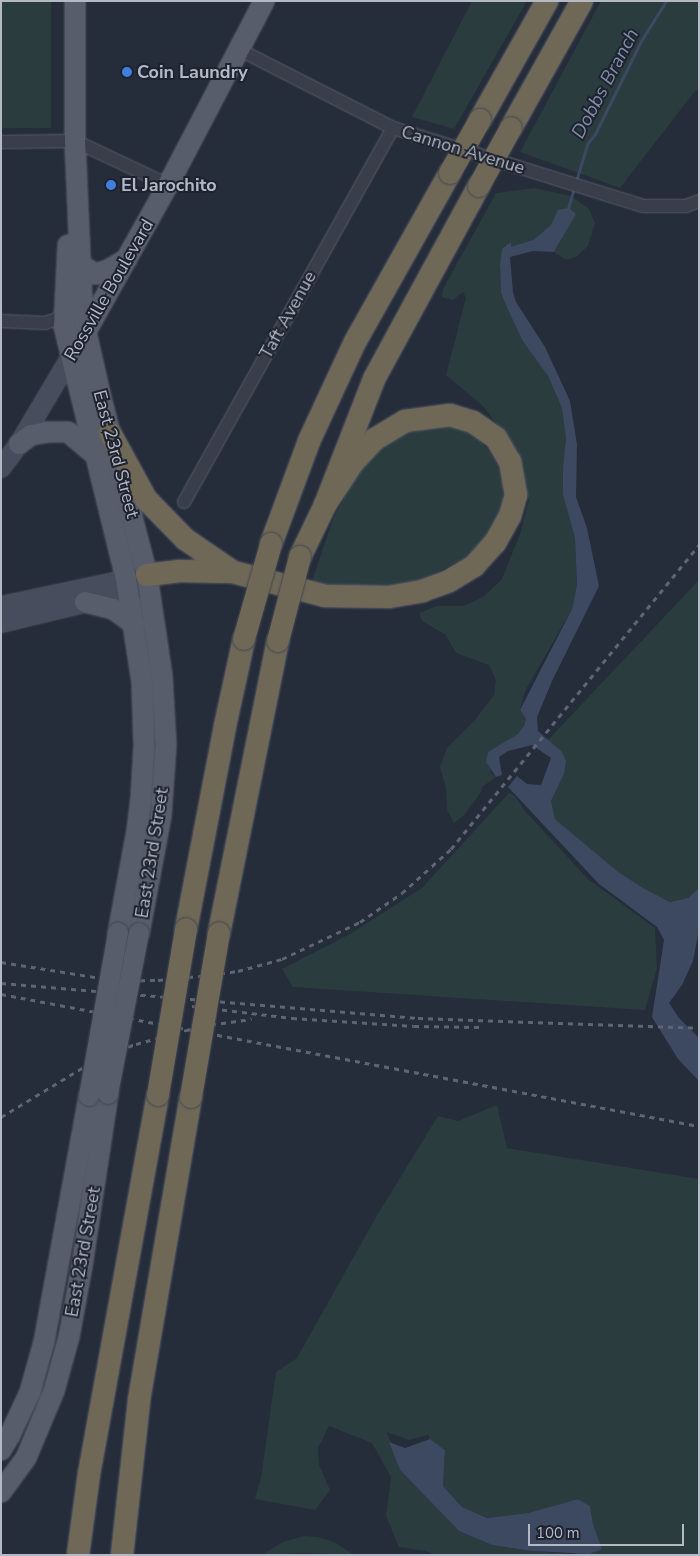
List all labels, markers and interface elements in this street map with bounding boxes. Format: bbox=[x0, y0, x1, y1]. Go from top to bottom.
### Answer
water label: Dobbs Branch bbox=[568, 25, 644, 143]
place label: Coin Laundry bbox=[137, 61, 248, 83]
marker: Coin Laundry bbox=[121, 66, 133, 78]
street label: Cannon Avenue bbox=[399, 121, 527, 179]
place label: El Jarochito bbox=[121, 174, 217, 196]
marker: El Jarochito bbox=[105, 179, 117, 191]
street label: Rossville Boulevard bbox=[60, 215, 158, 365]
street label: Taft Avenue bbox=[255, 267, 321, 363]
street label: East 23rd Street bbox=[89, 388, 143, 520]
street label: East 23rd Street bbox=[131, 786, 173, 920]
street label: East 23rd Street bbox=[61, 1185, 105, 1319]
scale bar bbox=[530, 1514, 686, 1546]
text: 100 m bbox=[536, 1523, 580, 1543]

